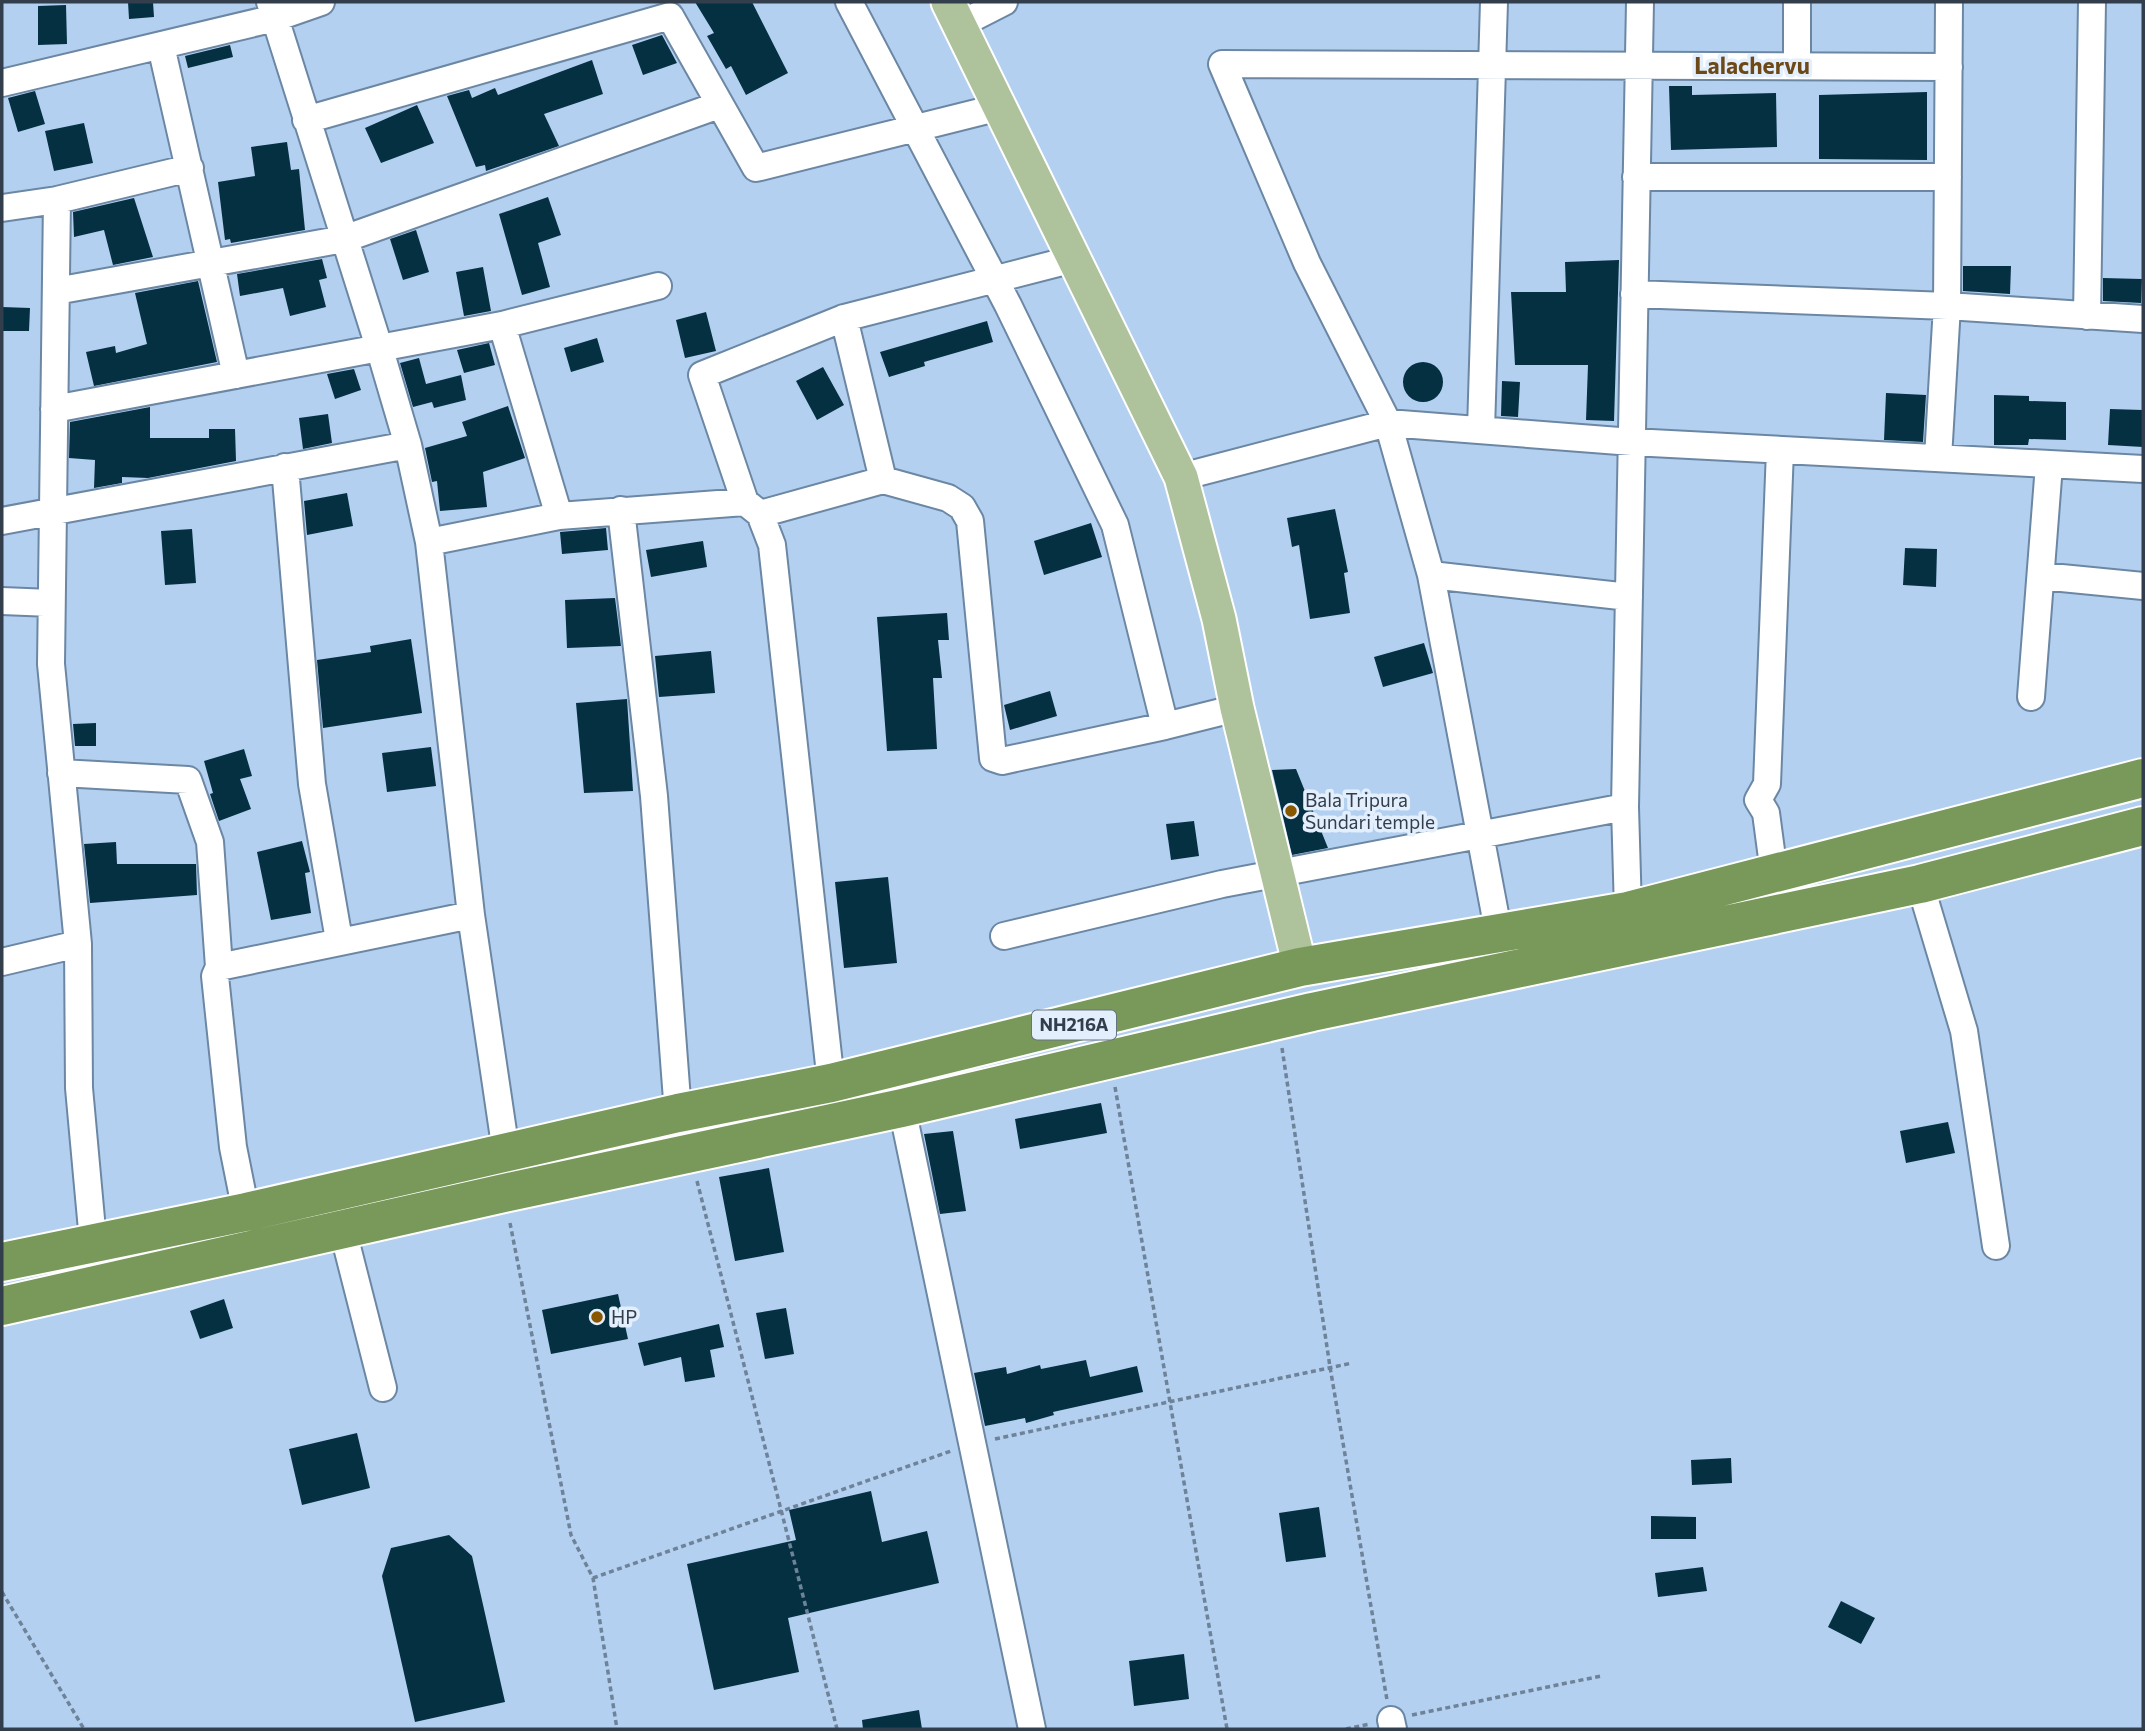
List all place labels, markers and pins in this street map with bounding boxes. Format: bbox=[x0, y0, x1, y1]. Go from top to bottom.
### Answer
place label: Bala Tripura Sundari temple bbox=[1305, 788, 1435, 833]
marker: Bala Tripura Sundari temple bbox=[1283, 803, 1299, 819]
place label: HP bbox=[611, 1305, 637, 1328]
marker: HP bbox=[589, 1309, 605, 1325]

